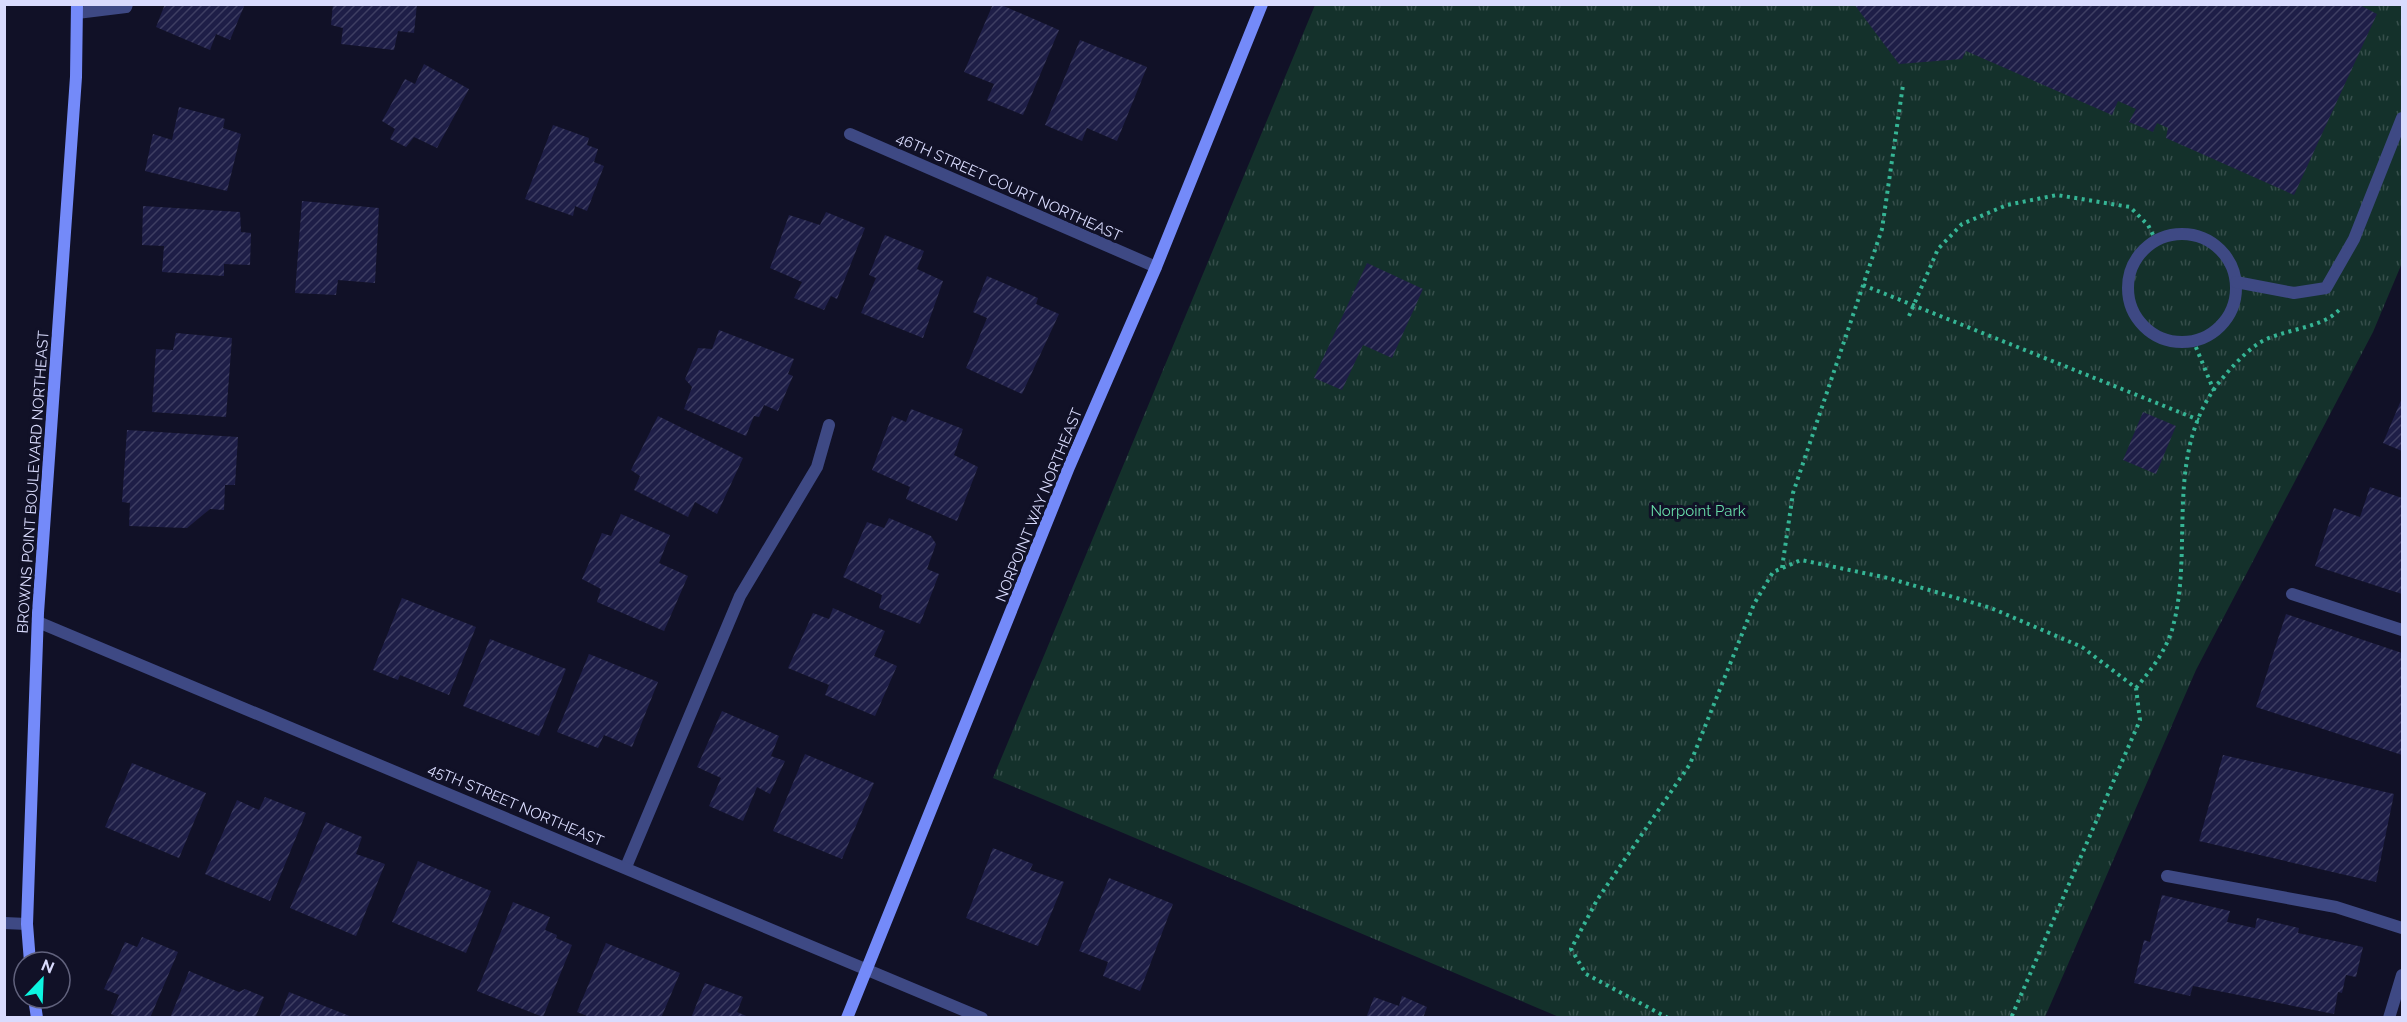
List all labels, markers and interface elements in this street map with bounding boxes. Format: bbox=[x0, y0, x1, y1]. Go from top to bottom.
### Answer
street label: 46TH STREET COURT NORTHEAST bbox=[893, 129, 1125, 245]
street label: BROWNS POINT BOULEVARD NORTHEAST bbox=[13, 330, 53, 634]
street label: NORPOINT WAY NORTHEAST bbox=[992, 405, 1086, 605]
park label: Norpoint Park bbox=[1650, 502, 1746, 520]
street label: 45TH STREET NORTHEAST bbox=[426, 760, 606, 850]
north arrow bbox=[12, 950, 72, 1010]
text: N bbox=[38, 956, 57, 978]

